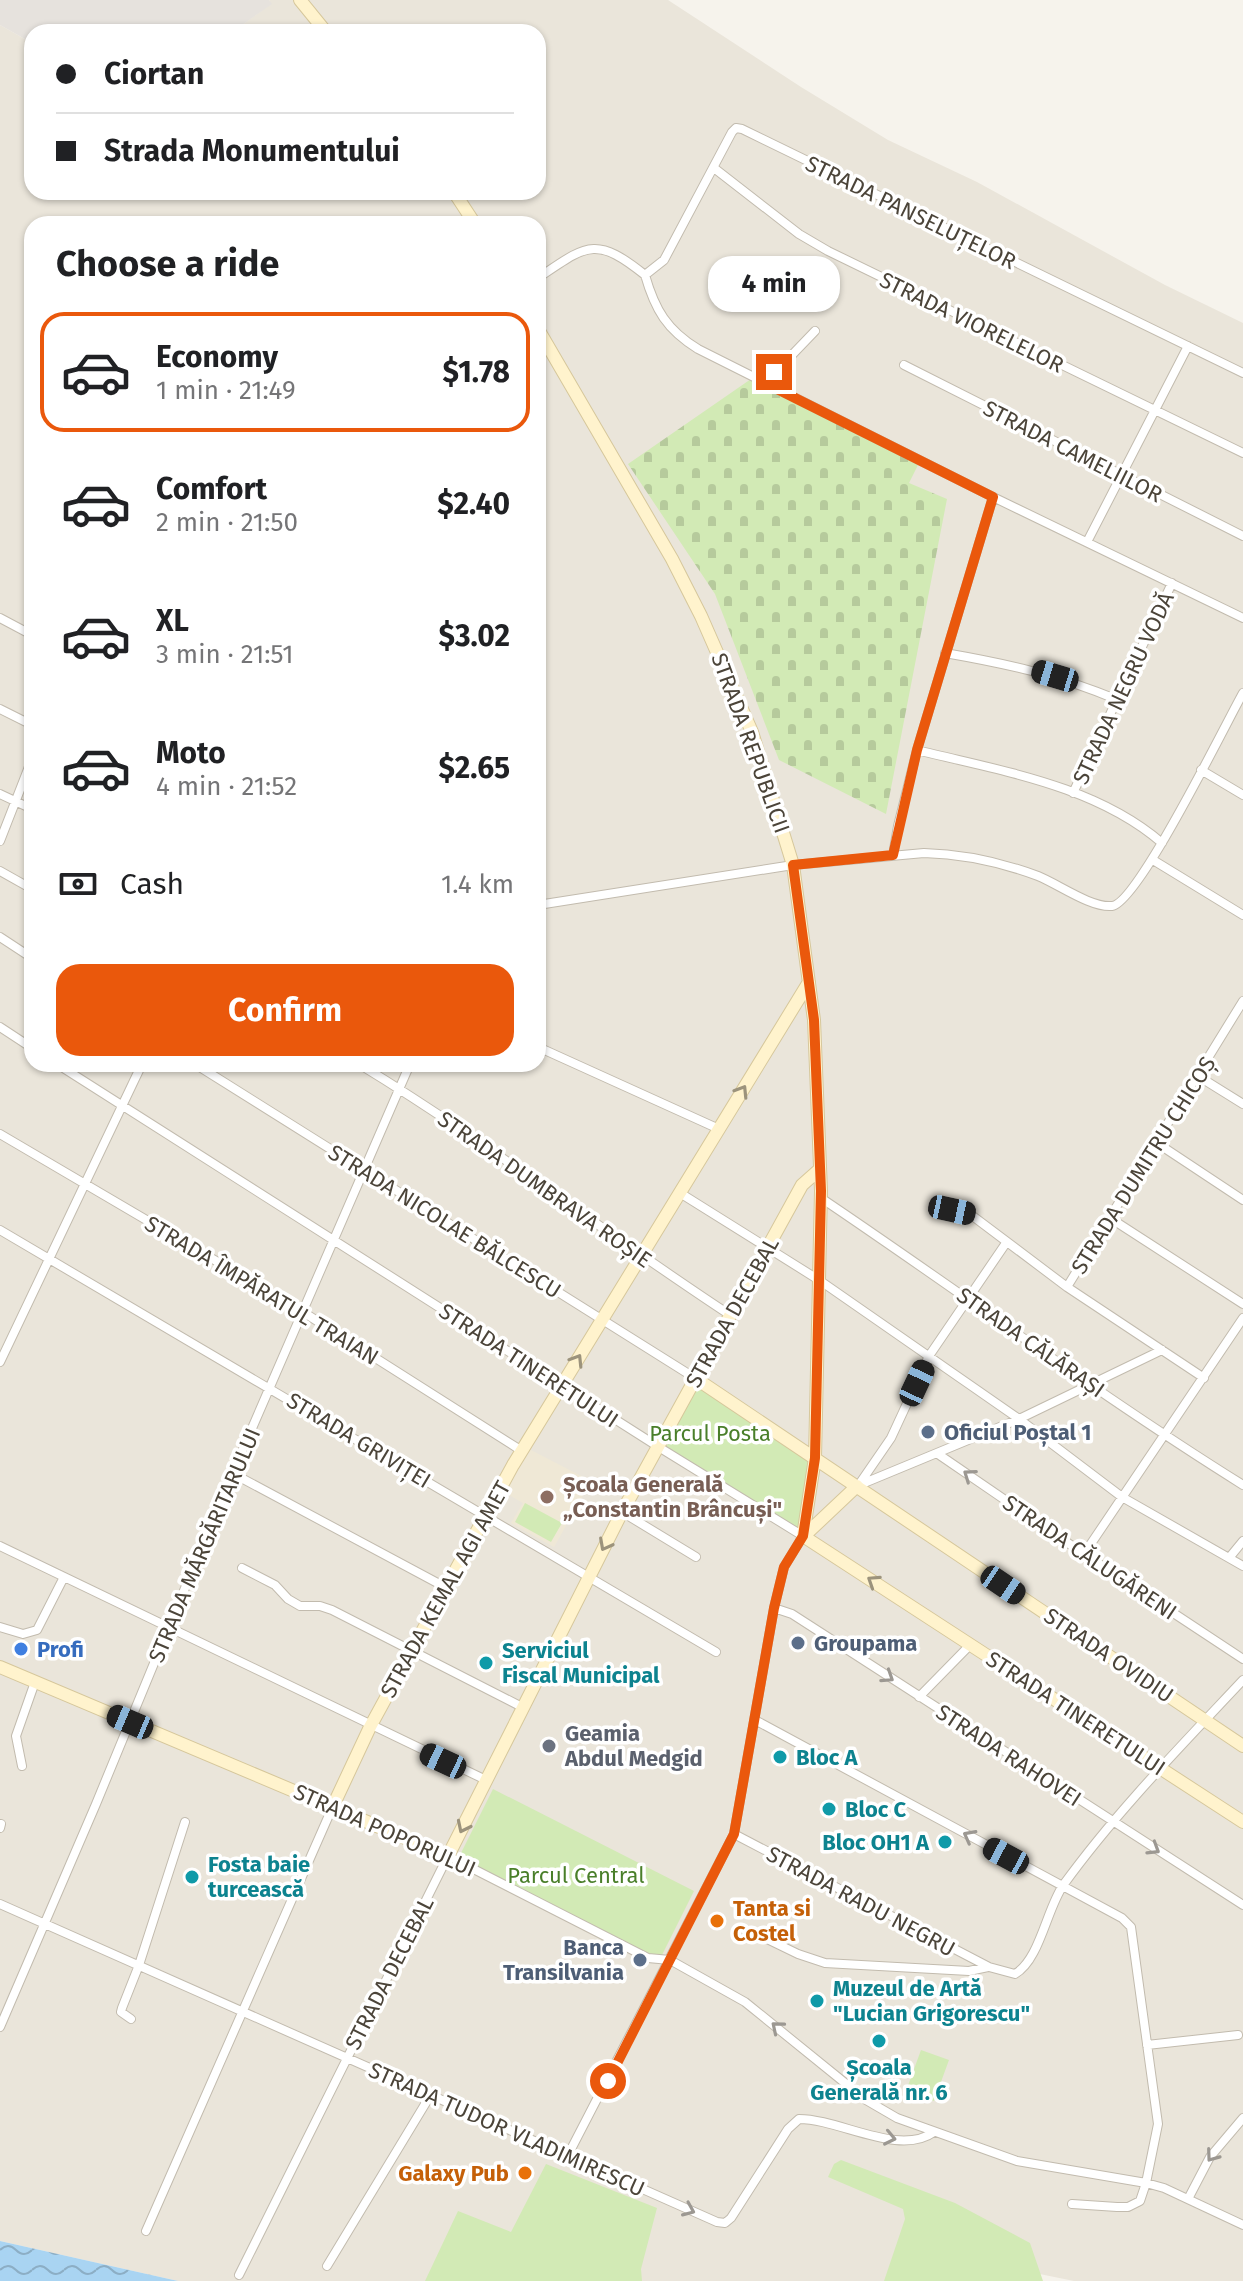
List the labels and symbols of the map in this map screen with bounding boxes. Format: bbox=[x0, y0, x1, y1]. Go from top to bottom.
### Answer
street label: STRADA PANSELUȚELOR bbox=[801, 150, 1020, 276]
callout: 4 min bbox=[708, 256, 840, 312]
street label: STRADA VIORELELOR bbox=[875, 266, 1068, 379]
route end bbox=[756, 354, 792, 390]
street label: STRADA CAMELIILOR bbox=[979, 395, 1167, 508]
street label: STRADA NEGRU VODĂ bbox=[1067, 587, 1180, 789]
street label: STRADA REPUBLICII bbox=[705, 649, 796, 837]
car bbox=[1029, 658, 1081, 694]
street label: STRADA DUMITRU CHICOȘ bbox=[1065, 1052, 1221, 1279]
one-way arrow bbox=[732, 1085, 748, 1100]
street label: STRADA DUMBRAVA ROȘIE bbox=[433, 1105, 657, 1274]
street label: STRADA NICOLAE BĂLCESCU bbox=[323, 1139, 566, 1304]
car bbox=[926, 1193, 978, 1227]
street label: STRADA ÎMPĂRATUL TRAIAN bbox=[140, 1210, 383, 1371]
street label: STRADA DECEBAL bbox=[680, 1232, 785, 1392]
street label: STRADA CĂLĂRAȘI bbox=[952, 1281, 1110, 1403]
street label: STRADA TINERETULUI bbox=[434, 1297, 623, 1433]
one-way arrow bbox=[567, 1354, 582, 1369]
car bbox=[896, 1356, 938, 1410]
street label: STRADA GRIVIȚEI bbox=[281, 1387, 436, 1495]
place label: Oficiul Poștal 1 bbox=[944, 1419, 1092, 1447]
park label: Parcul Posta bbox=[649, 1420, 771, 1447]
marker: Oficiul Poștal 1 bbox=[919, 1423, 937, 1441]
street label: STRADA MĂRGĂRITARULUI bbox=[143, 1424, 266, 1667]
one-way arrow bbox=[963, 1470, 977, 1485]
place label: Școala Generală „Constantin Brâncuși" bbox=[563, 1471, 782, 1524]
street label: STRADA KEMAL AGI AMET bbox=[375, 1476, 517, 1702]
marker: Școala Generală „Constantin Brâncuși" bbox=[538, 1488, 556, 1506]
street label: STRADA CĂLUGĂRENI bbox=[998, 1489, 1182, 1626]
one-way arrow bbox=[600, 1536, 615, 1551]
car bbox=[976, 1562, 1030, 1608]
one-way arrow bbox=[867, 1575, 881, 1590]
street label: STRADA OVIDIU bbox=[1039, 1602, 1179, 1709]
place label: Groupama bbox=[814, 1630, 917, 1657]
marker: Groupama bbox=[789, 1634, 807, 1652]
place label: Profi bbox=[37, 1636, 84, 1663]
place label: Serviciul Fiscal Municipal bbox=[502, 1637, 660, 1689]
marker: Profi bbox=[12, 1640, 30, 1658]
street label: STRADA TINERETULUI bbox=[981, 1645, 1170, 1781]
marker: Serviciul Fiscal Municipal bbox=[477, 1654, 495, 1672]
one-way arrow bbox=[880, 1667, 894, 1682]
street label: STRADA RAHOVEI bbox=[931, 1698, 1086, 1812]
car bbox=[103, 1702, 157, 1742]
place label: Geamia Abdul Medgid bbox=[564, 1720, 703, 1772]
marker: Geamia Abdul Medgid bbox=[540, 1737, 558, 1755]
car bbox=[416, 1740, 470, 1782]
place label: Bloc A bbox=[796, 1744, 859, 1771]
marker: Bloc A bbox=[771, 1748, 789, 1766]
street label: STRADA POPORULUI bbox=[290, 1778, 480, 1883]
place label: Bloc C bbox=[845, 1796, 907, 1823]
marker: Bloc C bbox=[820, 1800, 838, 1818]
one-way arrow bbox=[457, 1818, 472, 1833]
place label: Bloc OH1 A bbox=[822, 1829, 930, 1856]
one-way arrow bbox=[963, 1830, 977, 1845]
marker: Bloc OH1 A bbox=[936, 1833, 954, 1851]
car bbox=[979, 1834, 1033, 1878]
one-way arrow bbox=[1145, 1839, 1159, 1854]
street label: STRADA RADU NEGRU bbox=[762, 1840, 960, 1963]
place label: Fosta baie turcească bbox=[208, 1851, 310, 1903]
park label: Parcul Central bbox=[507, 1862, 645, 1889]
marker: Fosta baie turcească bbox=[183, 1868, 201, 1886]
street label: STRADA DECEBAL bbox=[339, 1892, 440, 2054]
place label: Tanta si Costel bbox=[733, 1895, 811, 1947]
marker: Tanta si Costel bbox=[708, 1912, 726, 1930]
place label: Banca Transilvania bbox=[503, 1934, 624, 1986]
marker: Banca Transilvania bbox=[631, 1951, 649, 1969]
place label: Muzeul de Artă "Lucian Grigorescu" bbox=[833, 1975, 1030, 2027]
marker: Muzeul de Artă "Lucian Grigorescu" bbox=[808, 1992, 826, 2010]
one-way arrow bbox=[771, 2023, 786, 2037]
marker: Școala Generală nr. 6 bbox=[870, 2032, 888, 2050]
place label: Școala Generală nr. 6 bbox=[810, 2054, 948, 2106]
street label: STRADA TUDOR VLADIMIRESCU bbox=[365, 2056, 649, 2203]
route start bbox=[590, 2063, 626, 2099]
one-way arrow bbox=[883, 2129, 897, 2146]
one-way arrow bbox=[1207, 2147, 1221, 2162]
place label: Galaxy Pub bbox=[398, 2160, 509, 2187]
marker: Galaxy Pub bbox=[516, 2164, 534, 2182]
one-way arrow bbox=[681, 2201, 696, 2217]

